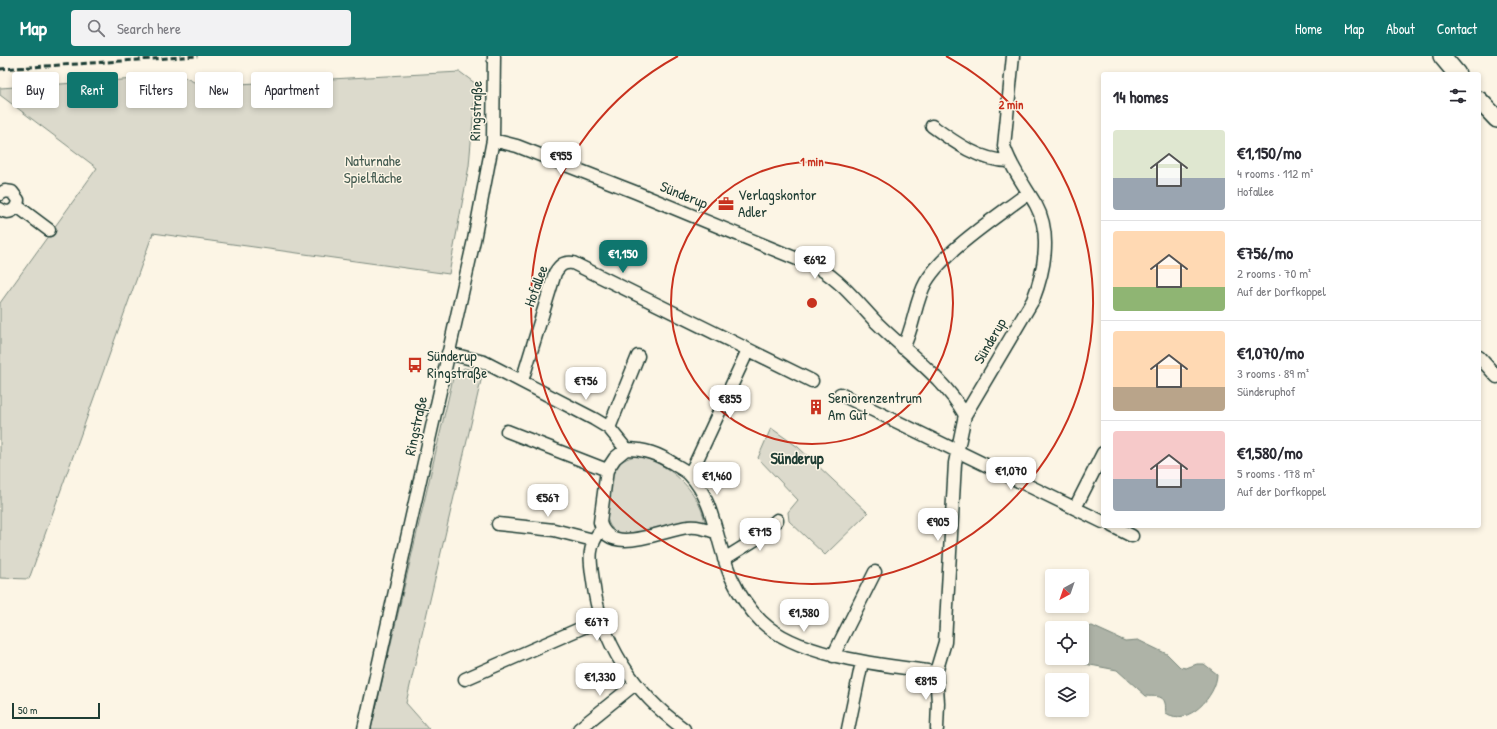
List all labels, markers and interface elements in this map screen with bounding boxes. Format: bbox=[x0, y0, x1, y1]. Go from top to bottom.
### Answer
search box bbox=[71, 10, 351, 46]
text: Map bbox=[20, 15, 47, 41]
icon: search bbox=[85, 17, 107, 39]
text: Search here bbox=[117, 18, 181, 39]
text: Home bbox=[1295, 19, 1322, 38]
text: Map bbox=[1344, 19, 1364, 38]
text: About bbox=[1386, 19, 1415, 38]
text: Contact bbox=[1437, 19, 1477, 38]
chip: Buy bbox=[12, 72, 59, 108]
chip: Rent bbox=[67, 72, 118, 108]
chip: Filters bbox=[126, 72, 187, 108]
chip: New bbox=[195, 72, 243, 108]
chip: Apartment bbox=[251, 72, 333, 108]
street label: Ringstraße bbox=[464, 81, 487, 141]
text: 14 homes bbox=[1113, 85, 1168, 108]
icon: filters bbox=[1447, 85, 1469, 107]
text: 2 min bbox=[999, 96, 1024, 113]
text: €1,150/mo bbox=[1237, 141, 1301, 164]
pin: €955 bbox=[537, 142, 585, 176]
text: €955 bbox=[550, 146, 572, 164]
icon: home bbox=[1145, 146, 1193, 194]
park label: Naturnahe Spielfläche bbox=[344, 150, 402, 188]
text: 1 min bbox=[800, 153, 824, 170]
text: 4 rooms · 112 m² bbox=[1237, 164, 1313, 182]
street label: Sünderup bbox=[657, 175, 712, 214]
text: Hofallee bbox=[1237, 182, 1274, 200]
place label: Verlagskontor Adler bbox=[738, 184, 817, 222]
office icon: Verlagskontor Adler bbox=[717, 195, 735, 213]
pin: €1,150 bbox=[590, 240, 656, 274]
text: €756/mo bbox=[1237, 241, 1293, 264]
text: €1,150 bbox=[608, 244, 638, 262]
pin: €692 bbox=[791, 246, 839, 280]
icon: home bbox=[1145, 247, 1193, 295]
text: €692 bbox=[804, 250, 826, 268]
street label: Hofallee bbox=[518, 262, 553, 310]
text: 2 rooms · 70 m² bbox=[1237, 264, 1311, 282]
text: Auf der Dorfkoppel bbox=[1237, 282, 1326, 300]
centre of rings bbox=[805, 296, 819, 310]
street label: Sünderup bbox=[968, 313, 1011, 368]
text: €1,070/mo bbox=[1237, 341, 1304, 364]
place label: Sünderup Ringstraße bbox=[427, 345, 487, 383]
icon: home bbox=[1145, 347, 1193, 395]
bus stop icon: Sünderup Ringstraße bbox=[406, 356, 424, 374]
text: 3 rooms · 89 m² bbox=[1237, 364, 1309, 382]
pin: €756 bbox=[562, 367, 610, 401]
text: €756 bbox=[574, 371, 598, 389]
text: Sünderuphof bbox=[1237, 382, 1295, 400]
pin: €855 bbox=[706, 385, 754, 419]
place label: Seniorenzentrum Am Gut bbox=[828, 387, 922, 425]
text: €855 bbox=[719, 389, 741, 407]
street label: Ringstraße bbox=[399, 394, 432, 457]
building icon: Seniorenzentrum Am Gut bbox=[807, 398, 825, 416]
text: €1,580/mo bbox=[1237, 441, 1303, 464]
district label: Sünderup bbox=[771, 447, 824, 470]
icon: home bbox=[1145, 447, 1193, 495]
pin: €1,070 bbox=[978, 457, 1044, 491]
text: €1,070 bbox=[995, 461, 1027, 479]
pin: €1,460 bbox=[684, 462, 750, 496]
text: 5 rooms · 178 m² bbox=[1237, 464, 1315, 482]
text: €1,460 bbox=[702, 466, 732, 484]
text: Auf der Dorfkoppel bbox=[1237, 482, 1326, 500]
pin: €567 bbox=[524, 484, 572, 518]
text: €567 bbox=[536, 488, 560, 506]
pin: €905 bbox=[914, 508, 962, 542]
text: €905 bbox=[927, 512, 949, 530]
pin: €715 bbox=[736, 518, 784, 552]
text: €715 bbox=[749, 522, 771, 540]
north arrow bbox=[1045, 569, 1089, 613]
map controls bbox=[1045, 569, 1089, 717]
pin: €1,580 bbox=[771, 599, 837, 633]
text: €1,580 bbox=[789, 603, 819, 621]
pin: €677 bbox=[573, 608, 621, 642]
text: €677 bbox=[585, 612, 609, 630]
button: locate bbox=[1045, 621, 1089, 665]
pin: €1,330 bbox=[567, 663, 633, 697]
text: €1,330 bbox=[584, 667, 616, 685]
pin: €815 bbox=[902, 667, 950, 701]
text: €815 bbox=[915, 671, 937, 689]
button: layers bbox=[1045, 673, 1089, 717]
scale bar bbox=[12, 701, 100, 720]
text: 50 m bbox=[18, 703, 38, 717]

